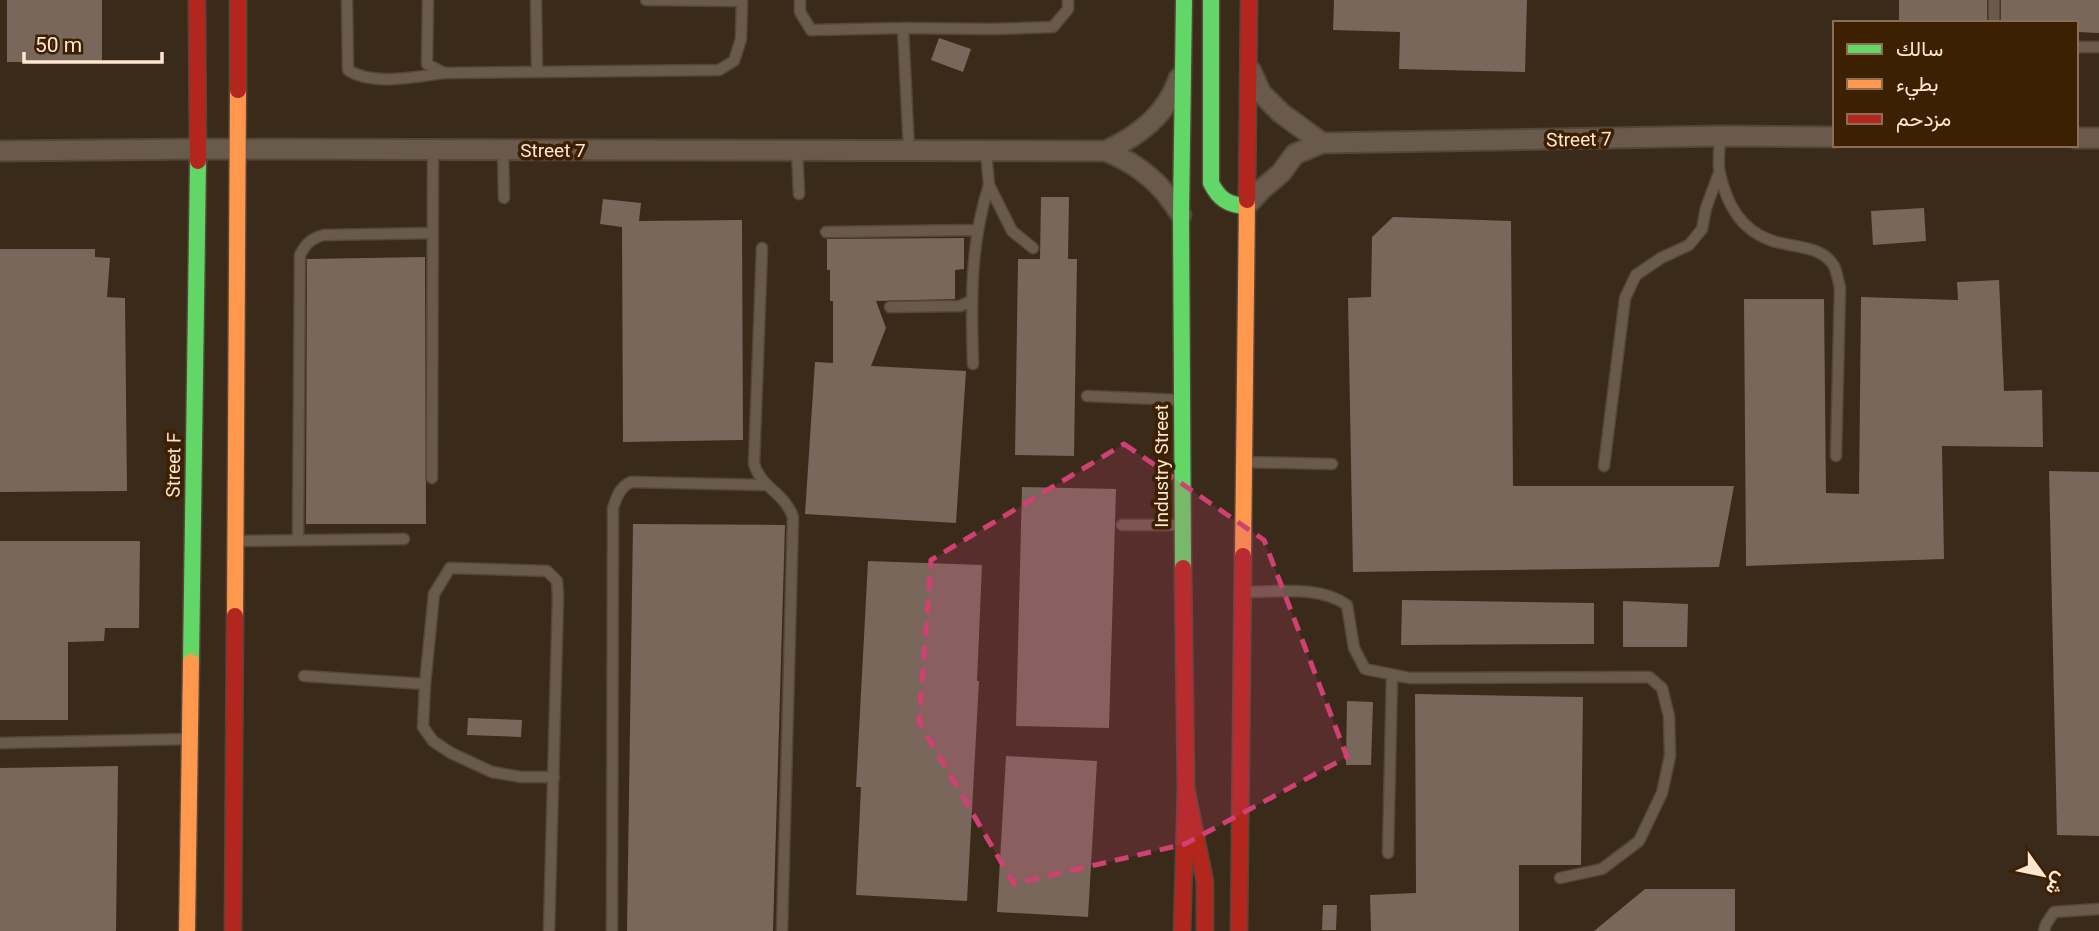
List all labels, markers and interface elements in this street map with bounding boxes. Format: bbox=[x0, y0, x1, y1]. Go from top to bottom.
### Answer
scale bar bbox=[24, 21, 163, 65]
legend bbox=[1833, 21, 2078, 147]
text: 50 m bbox=[35, 33, 82, 57]
text: سالك bbox=[1896, 37, 1943, 61]
text: بطيء bbox=[1896, 72, 1939, 101]
text: مزدحم bbox=[1896, 107, 1951, 133]
street label: Street 7 bbox=[1546, 127, 1612, 152]
street label: Street 7 bbox=[520, 139, 586, 162]
street label: Industry Street bbox=[1150, 404, 1173, 528]
street label: Street F bbox=[161, 432, 186, 498]
north arrow bbox=[2008, 840, 2078, 910]
text: ش bbox=[2041, 868, 2073, 900]

